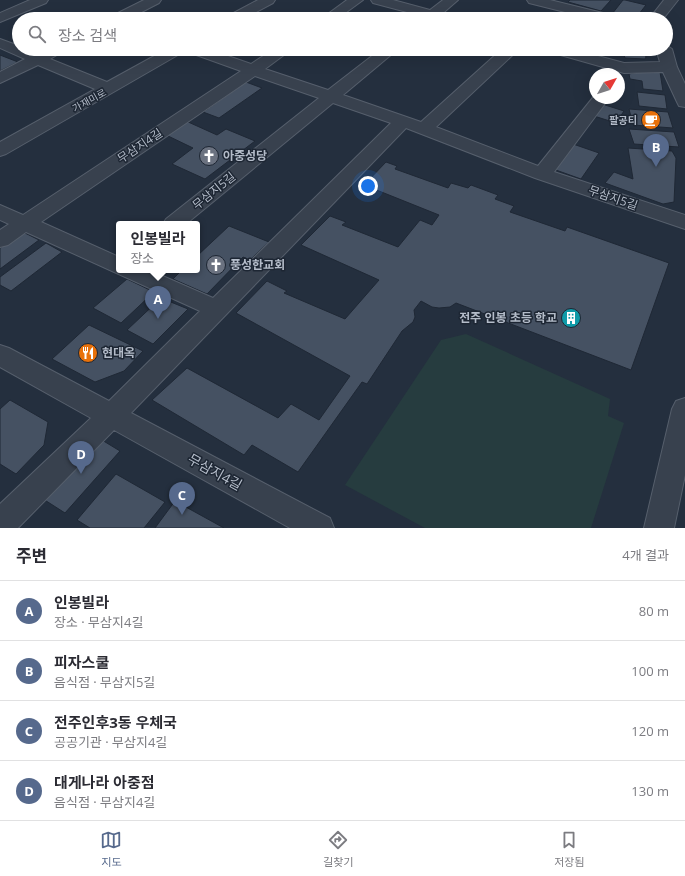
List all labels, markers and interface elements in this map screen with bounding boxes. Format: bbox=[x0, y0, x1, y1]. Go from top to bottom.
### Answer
search box bbox=[12, 12, 673, 56]
icon: search bbox=[26, 23, 48, 45]
text: 장소 검색 bbox=[58, 25, 117, 45]
north arrow bbox=[589, 68, 625, 104]
street label: 가재미로 bbox=[70, 85, 108, 115]
cafe icon: 팔공티 bbox=[640, 109, 662, 131]
place label: 팔공티 bbox=[609, 113, 637, 127]
street label: 무삼지4길 bbox=[114, 124, 166, 167]
pin: B bbox=[643, 134, 669, 167]
church icon: 아중성당 bbox=[198, 145, 220, 167]
place label: 아중성당 bbox=[223, 147, 267, 164]
street label: 무삼지5길 bbox=[189, 168, 239, 213]
your location bbox=[358, 176, 378, 196]
street label: 무삼지5길 bbox=[586, 181, 640, 214]
popup bbox=[116, 221, 200, 273]
text: 인봉빌라 bbox=[130, 228, 186, 248]
text: 장소 bbox=[130, 249, 154, 267]
church icon: 풍성한교회 bbox=[205, 254, 227, 276]
place label: 풍성한교회 bbox=[230, 256, 285, 273]
pin: A bbox=[145, 286, 171, 319]
building icon: 전주 인봉 초등 학교 bbox=[560, 307, 582, 329]
place label: 전주 인봉 초등 학교 bbox=[459, 309, 557, 326]
restaurant icon: 현대옥 bbox=[77, 342, 99, 364]
place label: 현대옥 bbox=[102, 344, 135, 361]
pin: D bbox=[68, 441, 94, 474]
street label: 무삼지4길 bbox=[185, 449, 246, 494]
pin: C bbox=[169, 482, 195, 515]
text: 주변 bbox=[16, 544, 47, 567]
text: 4개 결과 bbox=[622, 546, 669, 564]
text: 인봉빌라 bbox=[54, 592, 109, 612]
text: A bbox=[25, 602, 33, 620]
text: 80 m bbox=[639, 602, 669, 620]
text: 장소 · 무삼지4길 bbox=[54, 613, 143, 631]
text: 피자스쿨 bbox=[54, 652, 109, 672]
text: B bbox=[25, 662, 33, 680]
text: 100 m bbox=[631, 662, 669, 680]
text: 음식점 · 무삼지5길 bbox=[54, 673, 155, 691]
text: 전주인후3동 우체국 bbox=[54, 712, 177, 732]
text: C bbox=[25, 722, 33, 740]
text: 120 m bbox=[631, 722, 669, 740]
text: 공공기관 · 무삼지4길 bbox=[54, 733, 167, 751]
text: 대게나라 아중점 bbox=[54, 772, 155, 792]
text: D bbox=[24, 782, 34, 800]
text: 130 m bbox=[631, 782, 669, 800]
text: 음식점 · 무삼지4길 bbox=[54, 793, 155, 811]
tab: 지도 bbox=[100, 829, 122, 869]
tab: 길찾기 bbox=[323, 829, 354, 869]
tab: 저장됨 bbox=[554, 829, 585, 869]

